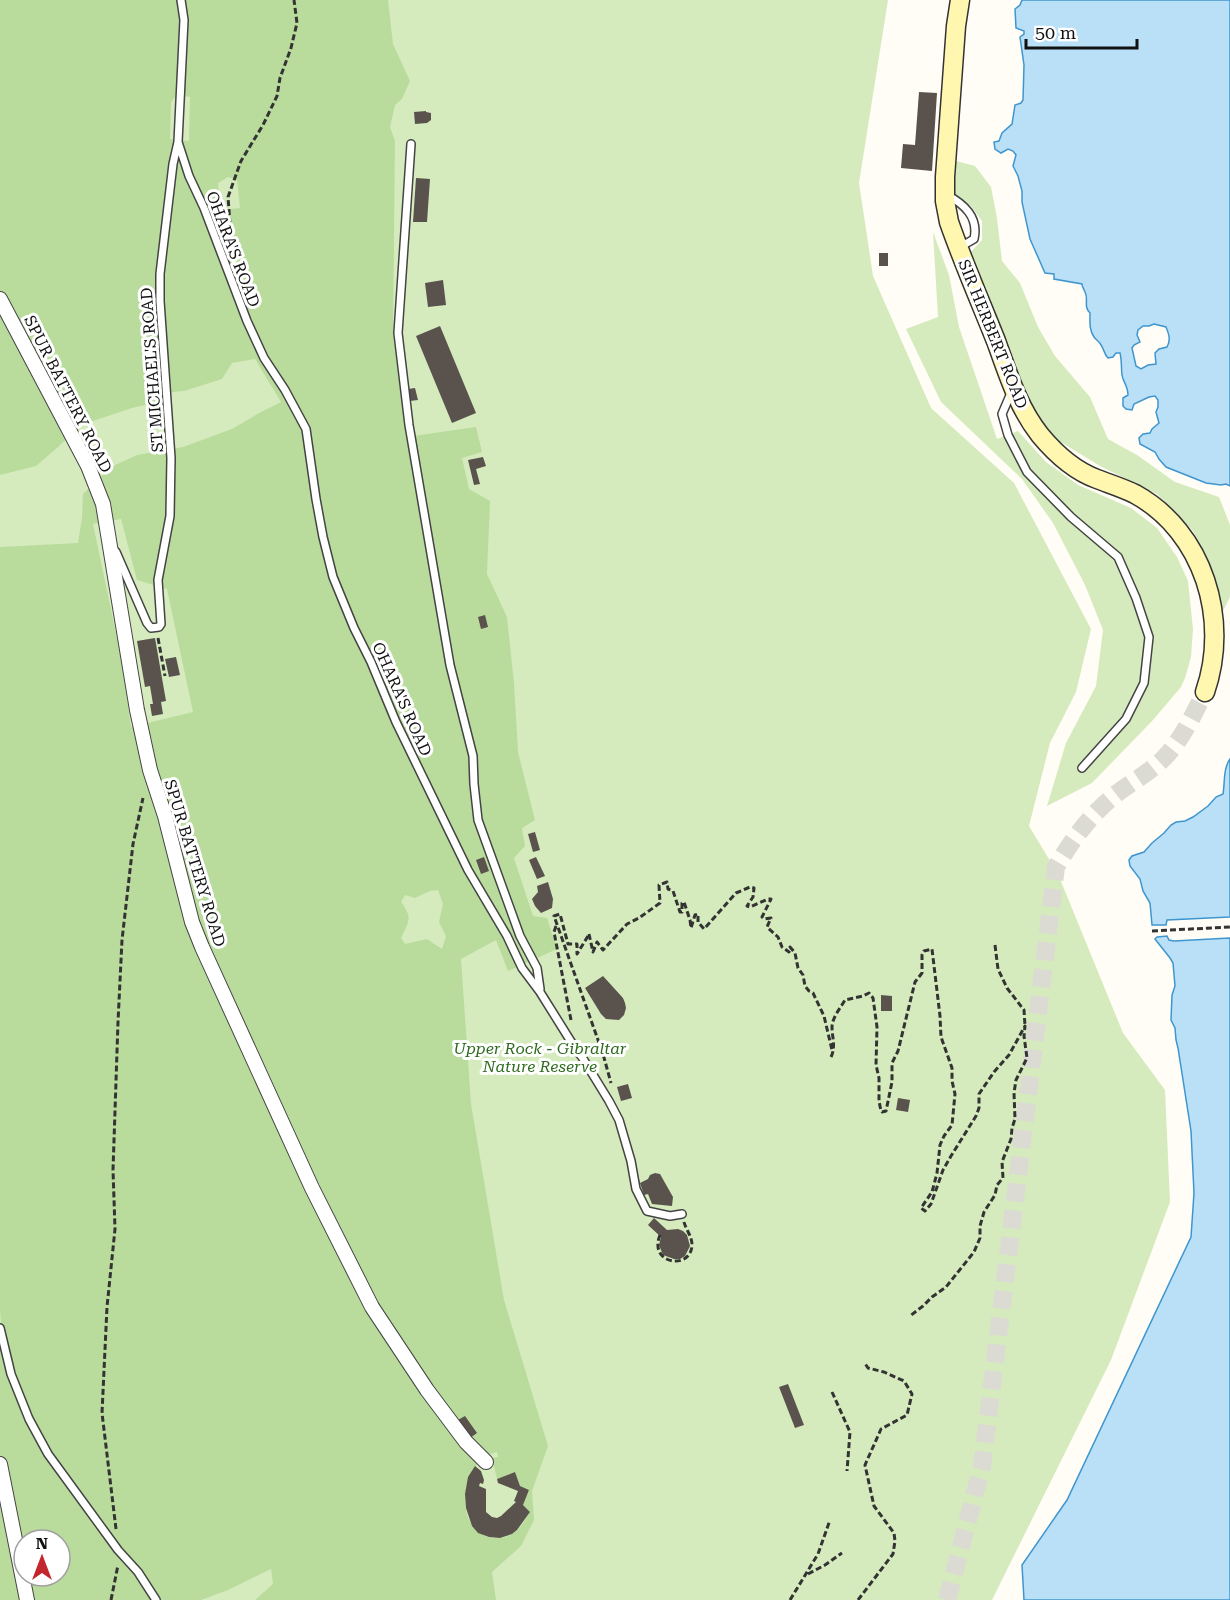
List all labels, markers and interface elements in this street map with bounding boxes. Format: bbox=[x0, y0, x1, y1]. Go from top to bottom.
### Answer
scale bar bbox=[1026, 12, 1137, 50]
text: 50 m bbox=[1035, 22, 1076, 43]
street label: OHARA'S ROAD bbox=[202, 188, 264, 310]
street label: SIR HERBERT ROAD bbox=[954, 257, 1032, 411]
street label: ST MICHAEL'S ROAD bbox=[137, 287, 167, 453]
street label: SPUR BATTERY ROAD bbox=[20, 312, 116, 476]
street label: OHARA'S ROAD bbox=[368, 639, 436, 759]
street label: SPUR BATTERY ROAD bbox=[161, 777, 229, 949]
park label: Upper Rock - Gibraltar Nature Reserve bbox=[453, 1039, 627, 1076]
north arrow bbox=[12, 1528, 72, 1588]
text: N bbox=[36, 1534, 48, 1553]

